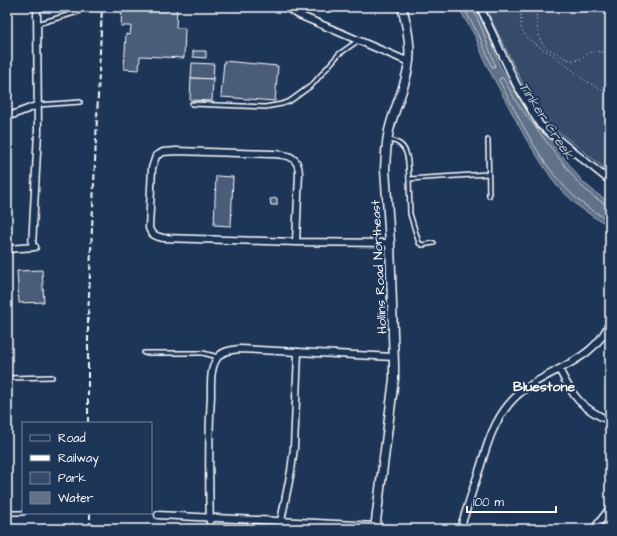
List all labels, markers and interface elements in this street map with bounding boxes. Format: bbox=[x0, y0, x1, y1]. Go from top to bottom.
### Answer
water label: Tinker Creek bbox=[513, 78, 579, 164]
street label: Hollins Road Northeast bbox=[366, 199, 392, 335]
district label: Bluestone bbox=[513, 377, 575, 397]
legend bbox=[22, 422, 152, 514]
text: Road bbox=[58, 430, 86, 447]
text: Railway bbox=[58, 450, 99, 468]
text: Park bbox=[58, 470, 86, 487]
scale bar bbox=[467, 488, 556, 514]
text: Water bbox=[58, 490, 94, 507]
text: 100 m bbox=[473, 494, 504, 511]

